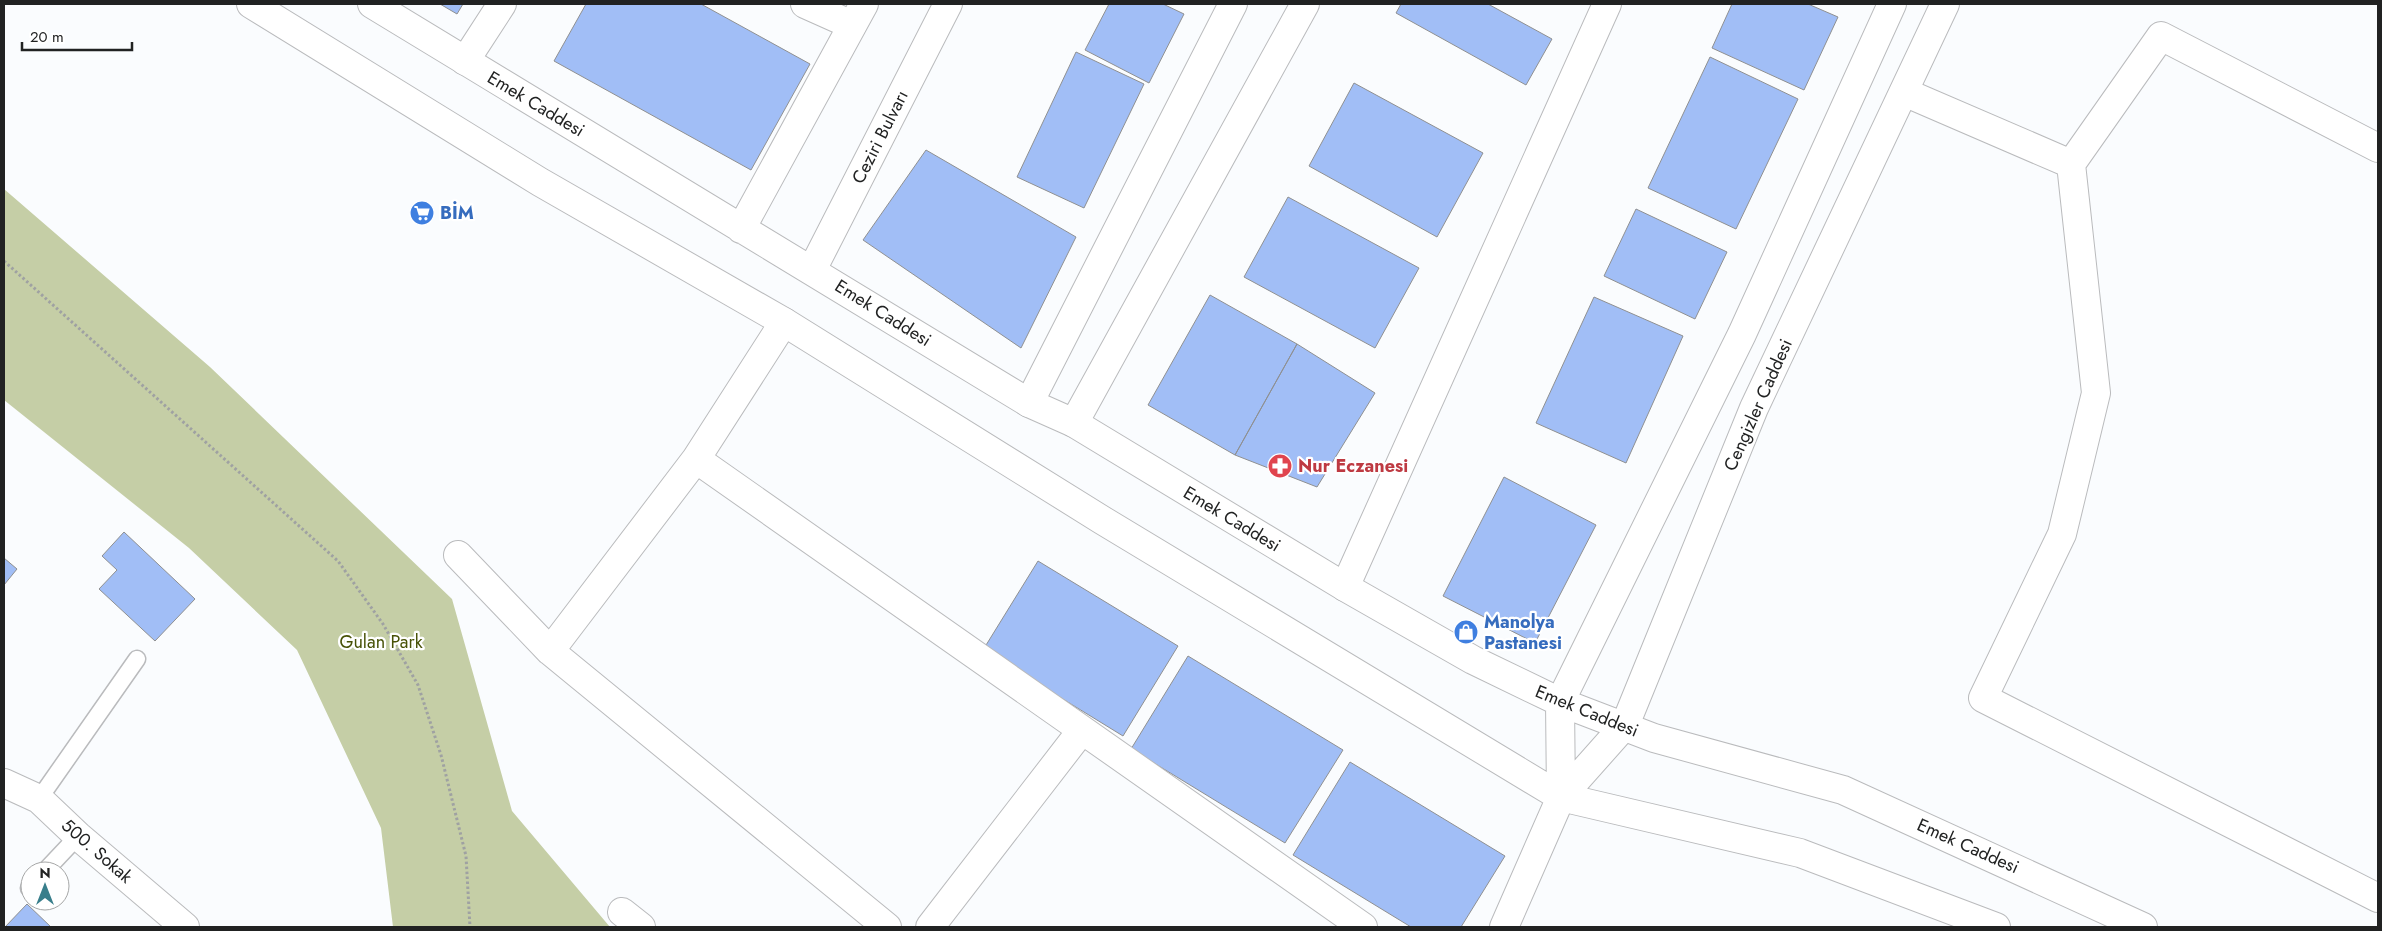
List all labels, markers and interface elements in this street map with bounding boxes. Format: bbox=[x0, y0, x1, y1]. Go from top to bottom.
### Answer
scale bar bbox=[22, 20, 132, 52]
text: 20 m bbox=[30, 26, 64, 48]
street label: Emek Caddesi bbox=[482, 65, 590, 143]
street label: Ceziri Bulvarı bbox=[845, 86, 915, 188]
supermarket icon: BİM bbox=[409, 200, 435, 226]
place label: BİM bbox=[440, 200, 474, 226]
street label: Emek Caddesi bbox=[830, 273, 936, 353]
street label: Cengizler Caddesi bbox=[1717, 335, 1799, 475]
pharmacy icon: Nur Eczanesi bbox=[1267, 453, 1293, 479]
place label: Nur Eczanesi bbox=[1298, 453, 1408, 479]
street label: Emek Caddesi bbox=[1178, 480, 1286, 558]
place label: Manolya Pastanesi bbox=[1484, 609, 1562, 656]
shop icon: Manolya Pastanesi bbox=[1453, 619, 1479, 645]
park label: Gulan Park bbox=[339, 629, 423, 655]
street label: Emek Caddesi bbox=[1531, 678, 1643, 744]
street label: Emek Caddesi bbox=[1913, 812, 2023, 880]
street label: 500. Sokak bbox=[56, 813, 138, 889]
north arrow bbox=[20, 861, 70, 911]
text: N bbox=[39, 863, 51, 883]

